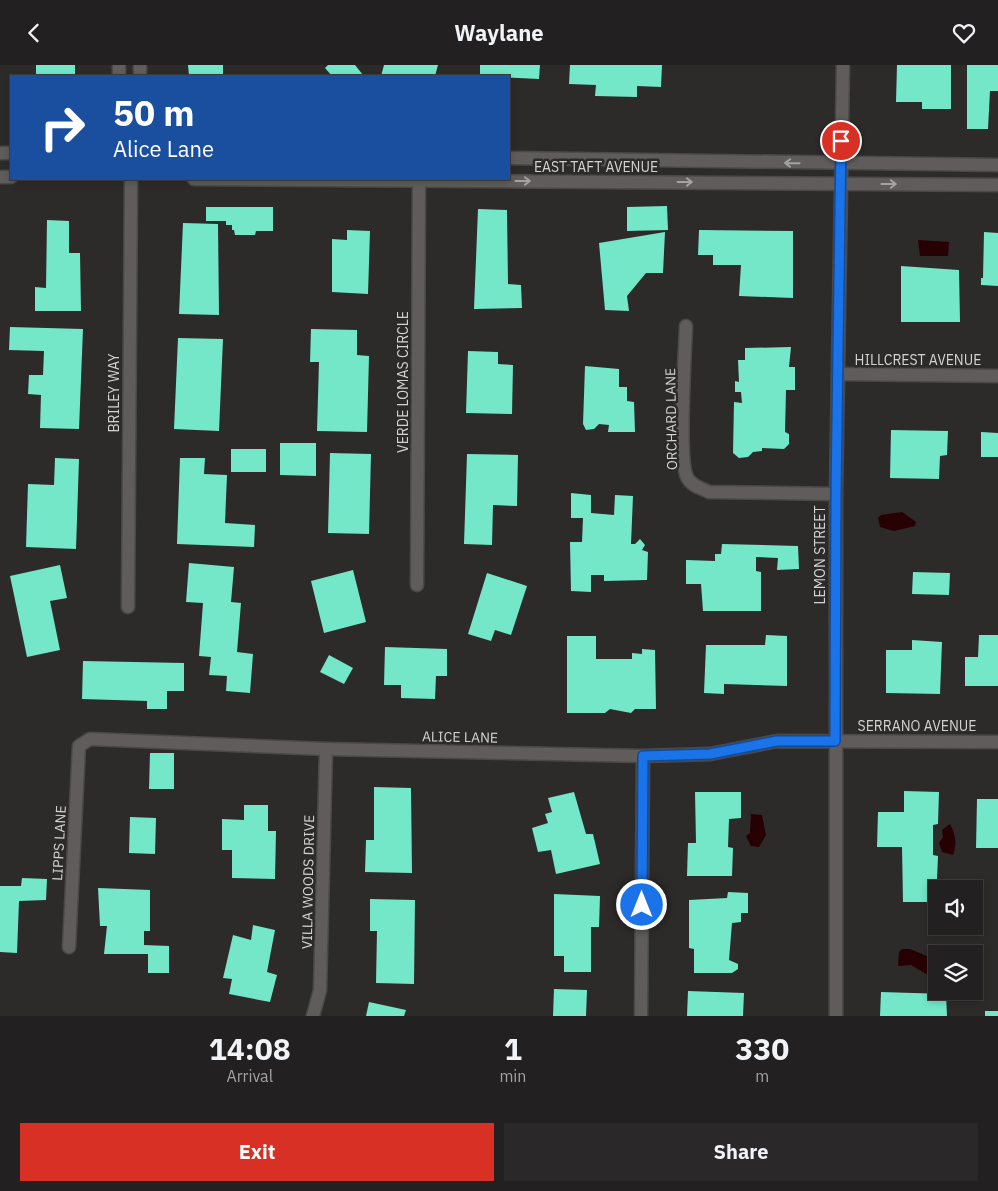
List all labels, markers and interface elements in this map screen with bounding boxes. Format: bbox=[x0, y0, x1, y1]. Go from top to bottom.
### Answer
text: Waylane bbox=[454, 18, 544, 47]
icon: back bbox=[20, 19, 48, 47]
icon: heart bbox=[950, 19, 978, 47]
text: 50 m bbox=[113, 90, 195, 136]
icon: right bbox=[30, 95, 95, 160]
pin bbox=[820, 120, 862, 162]
icon: arrive bbox=[827, 127, 855, 155]
text: Alice Lane bbox=[113, 134, 214, 163]
street label: EAST TAFT AVENUE bbox=[534, 158, 658, 176]
one-way arrow bbox=[785, 158, 801, 168]
one-way arrow bbox=[514, 176, 531, 186]
one-way arrow bbox=[677, 177, 693, 187]
one-way arrow bbox=[881, 179, 897, 189]
street label: VERDE LOMAS CIRCLE bbox=[394, 311, 412, 453]
street label: HILLCREST AVENUE bbox=[855, 351, 981, 369]
street label: BRILEY WAY bbox=[105, 353, 123, 433]
street label: ORCHARD LANE bbox=[661, 368, 681, 470]
street label: LEMON STREET bbox=[811, 506, 829, 604]
street label: SERRANO AVENUE bbox=[858, 717, 976, 735]
street label: ALICE LANE bbox=[422, 727, 498, 747]
street label: LIPPS LANE bbox=[48, 805, 70, 881]
street label: VILLA WOODS DRIVE bbox=[298, 815, 318, 949]
position arrow bbox=[615, 878, 667, 930]
map controls bbox=[928, 880, 983, 1000]
button: sound bbox=[928, 880, 983, 935]
button: layers bbox=[928, 945, 983, 1000]
text: 14:08 bbox=[209, 1029, 291, 1068]
text: 1 bbox=[504, 1029, 522, 1068]
text: 330 bbox=[735, 1029, 789, 1068]
text: Arrival bbox=[226, 1066, 273, 1086]
text: min bbox=[499, 1066, 526, 1086]
text: m bbox=[755, 1066, 769, 1086]
button: Exit bbox=[20, 1123, 494, 1181]
button: Share bbox=[504, 1123, 978, 1181]

